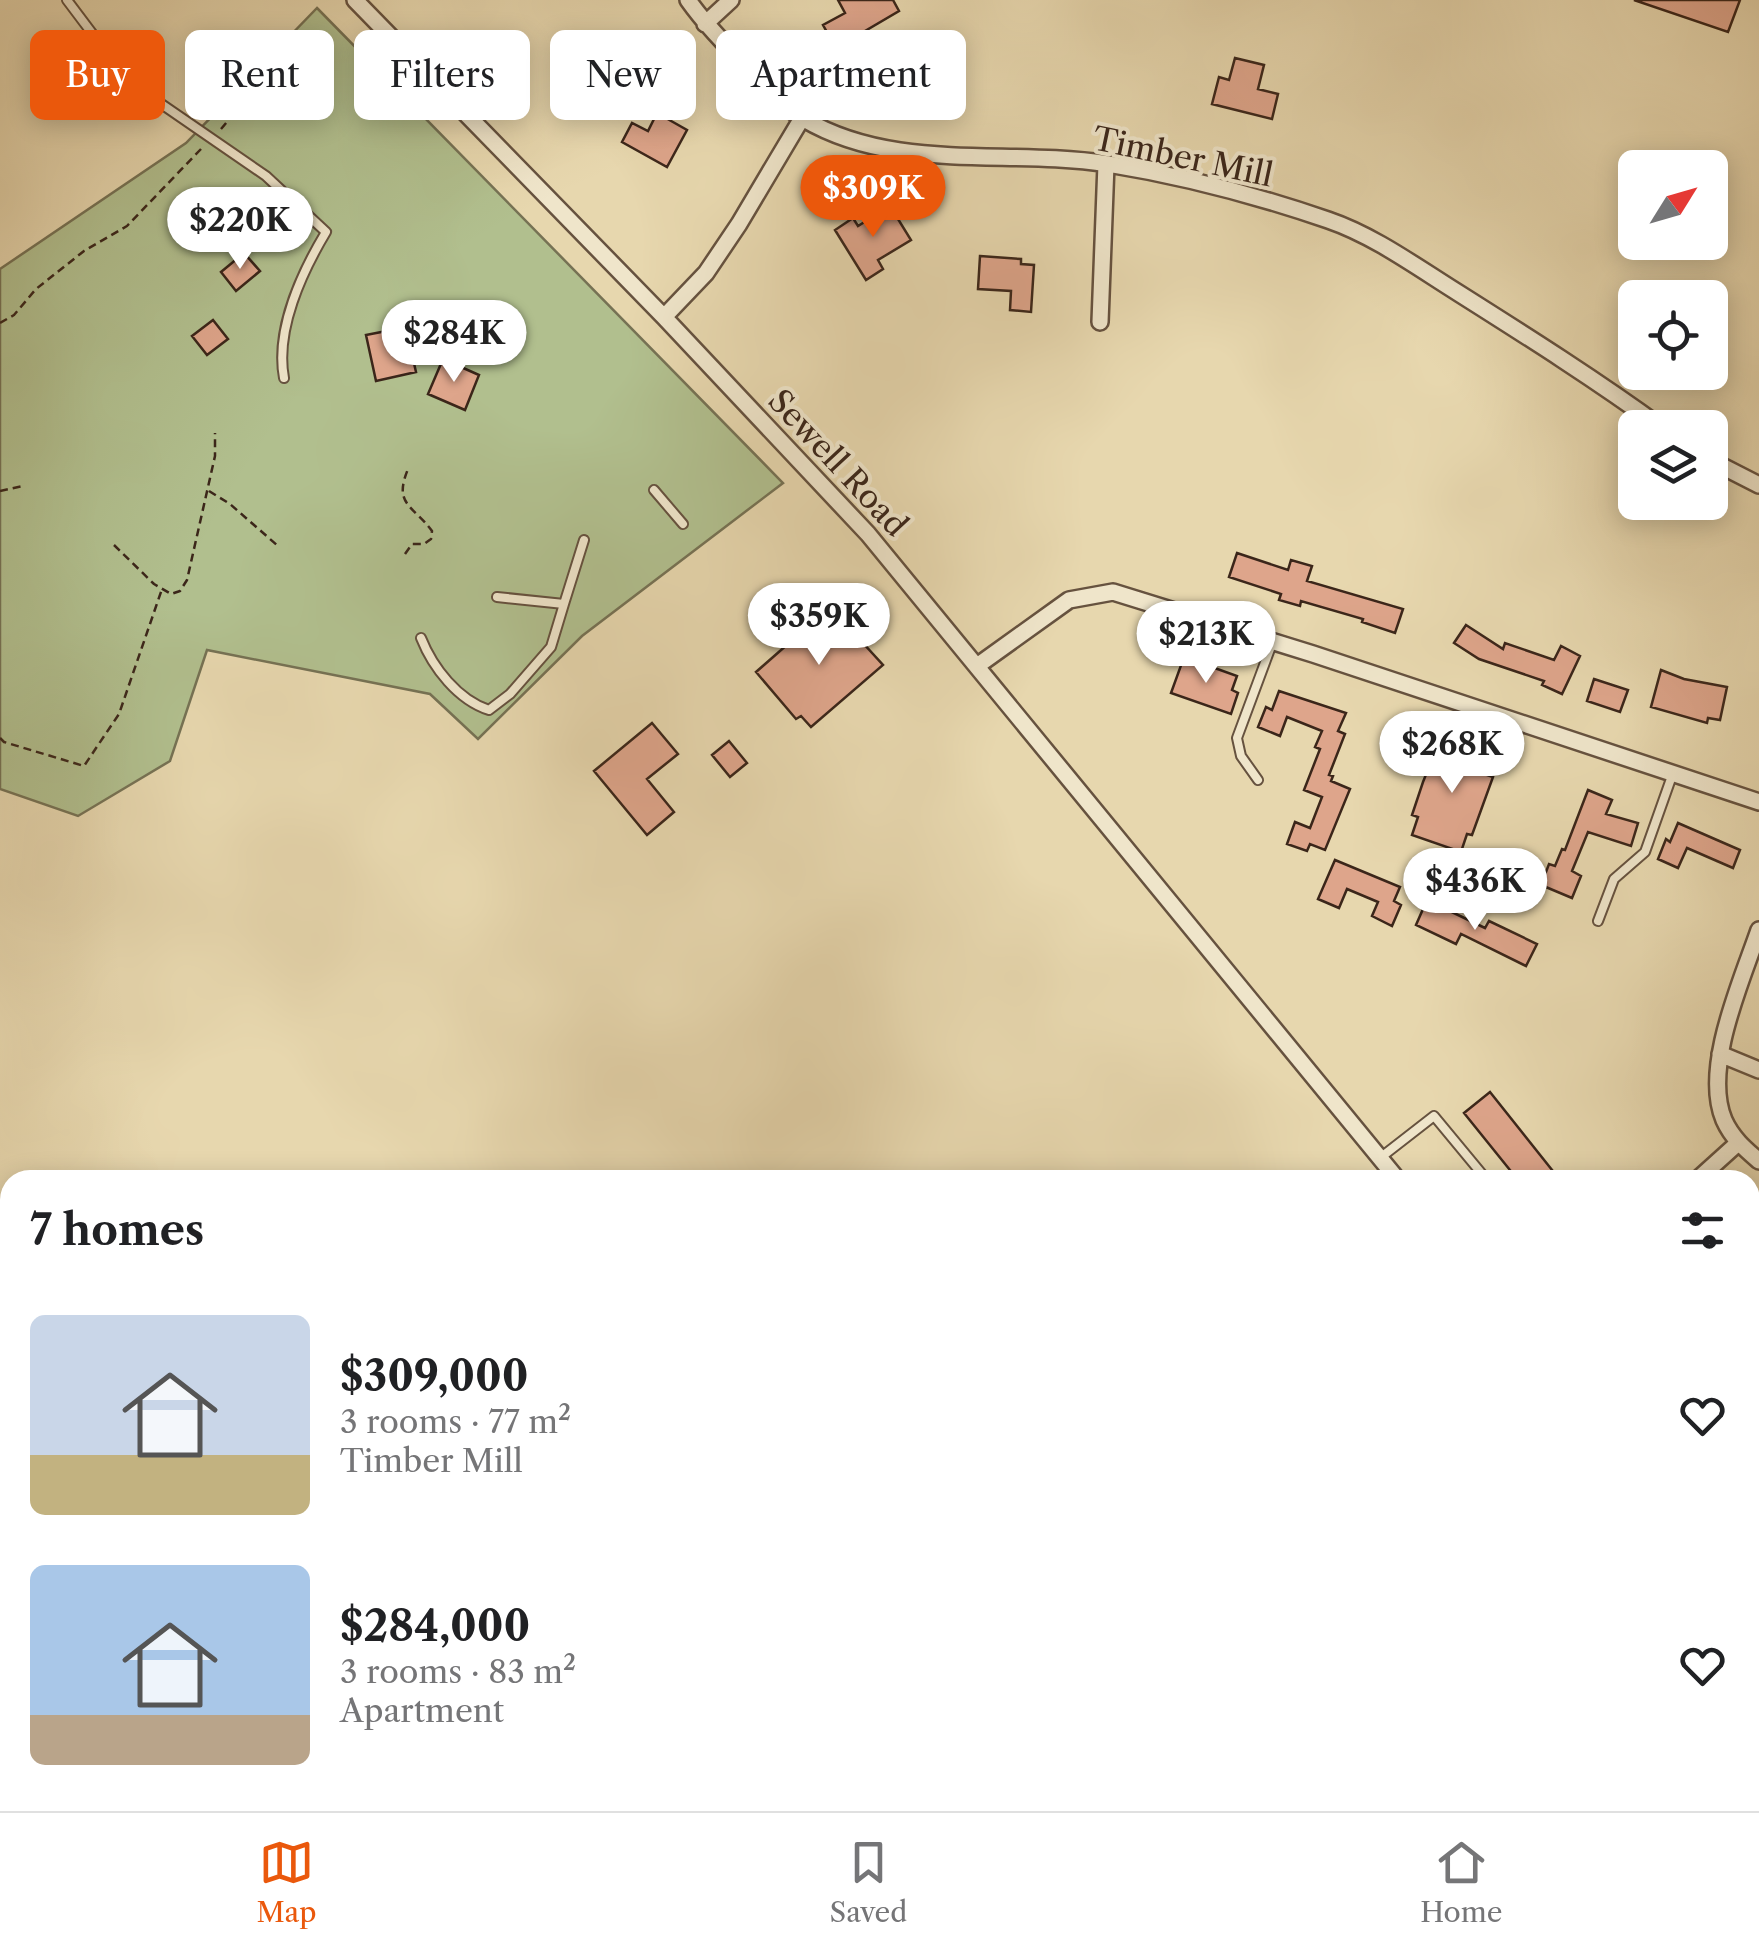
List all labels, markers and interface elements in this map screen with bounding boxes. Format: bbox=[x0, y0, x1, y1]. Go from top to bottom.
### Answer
chip: Buy bbox=[30, 30, 165, 120]
chip: Rent bbox=[185, 30, 334, 120]
chip: Filters bbox=[354, 30, 530, 120]
chip: New bbox=[550, 30, 696, 120]
chip: Apartment bbox=[716, 30, 966, 120]
street label: Timber Mill bbox=[1090, 118, 1277, 195]
north arrow bbox=[1618, 150, 1728, 260]
map controls bbox=[1618, 150, 1728, 520]
pin: $309K bbox=[803, 155, 943, 240]
text: $309K bbox=[823, 168, 924, 207]
pin: $220K bbox=[170, 187, 310, 272]
text: $220K bbox=[189, 200, 291, 239]
button: locate bbox=[1618, 280, 1728, 390]
pin: $284K bbox=[384, 300, 524, 385]
text: $284K bbox=[404, 313, 505, 352]
street label: Sewell Road bbox=[760, 381, 916, 544]
button: layers bbox=[1618, 410, 1728, 520]
pin: $359K bbox=[749, 583, 889, 668]
text: $359K bbox=[770, 596, 868, 635]
pin: $213K bbox=[1136, 601, 1276, 686]
text: $213K bbox=[1159, 614, 1253, 653]
pin: $268K bbox=[1382, 711, 1522, 796]
text: $268K bbox=[1401, 724, 1503, 763]
pin: $436K bbox=[1405, 848, 1545, 933]
text: $436K bbox=[1425, 861, 1525, 900]
icon: filters bbox=[1675, 1203, 1730, 1258]
text: 7 homes bbox=[30, 1204, 204, 1256]
text: $309,000 bbox=[340, 1350, 529, 1402]
icon: home bbox=[110, 1355, 230, 1475]
icon: heart bbox=[1675, 1388, 1730, 1443]
text: 3 rooms · 77 m² bbox=[340, 1402, 571, 1441]
text: Timber Mill bbox=[340, 1441, 523, 1480]
text: $284,000 bbox=[340, 1600, 530, 1652]
icon: home bbox=[110, 1605, 230, 1725]
icon: heart bbox=[1675, 1638, 1730, 1693]
text: 3 rooms · 83 m² bbox=[340, 1652, 576, 1691]
text: Apartment bbox=[340, 1691, 504, 1730]
tab: Map bbox=[256, 1835, 317, 1929]
tab: Saved bbox=[830, 1835, 907, 1929]
tab: Home bbox=[1420, 1835, 1503, 1929]

